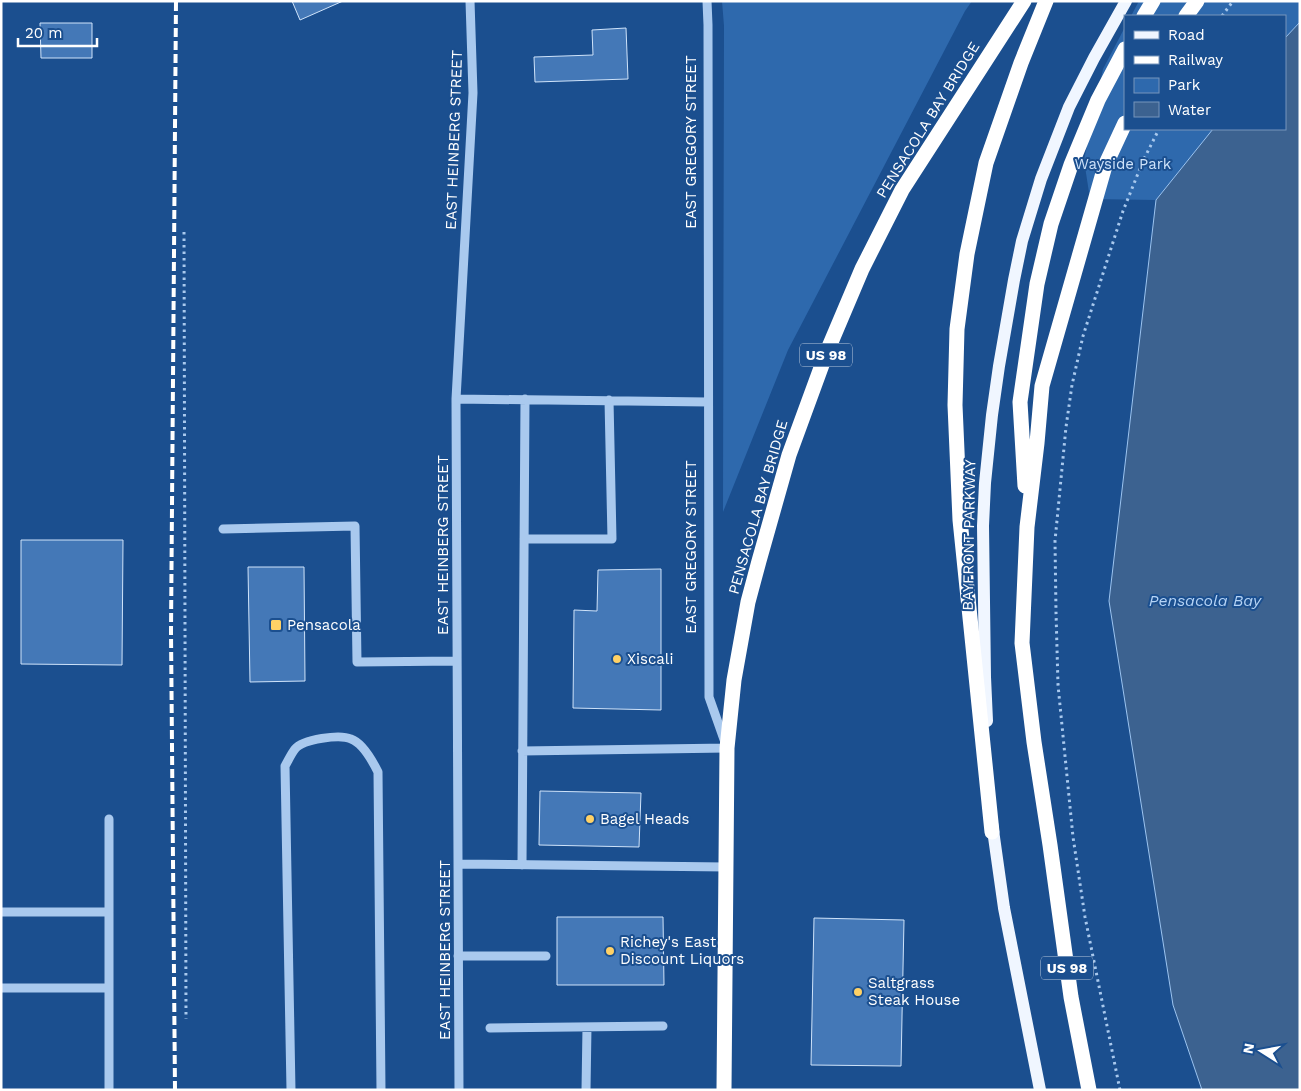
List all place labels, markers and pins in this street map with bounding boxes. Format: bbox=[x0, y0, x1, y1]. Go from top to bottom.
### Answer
place label: Pensacola bbox=[287, 616, 361, 634]
marker: Pensacola bbox=[269, 618, 283, 632]
place label: Xiscali bbox=[627, 650, 673, 668]
marker: Xiscali bbox=[611, 653, 623, 665]
place label: Bagel Heads bbox=[600, 810, 690, 828]
marker: Bagel Heads bbox=[584, 813, 596, 825]
place label: Richey's East Discount Liquors bbox=[620, 933, 744, 968]
marker: Richey's East Discount Liquors bbox=[604, 945, 616, 957]
place label: Saltgrass Steak House bbox=[868, 974, 960, 1009]
marker: Saltgrass Steak House bbox=[852, 986, 864, 998]

